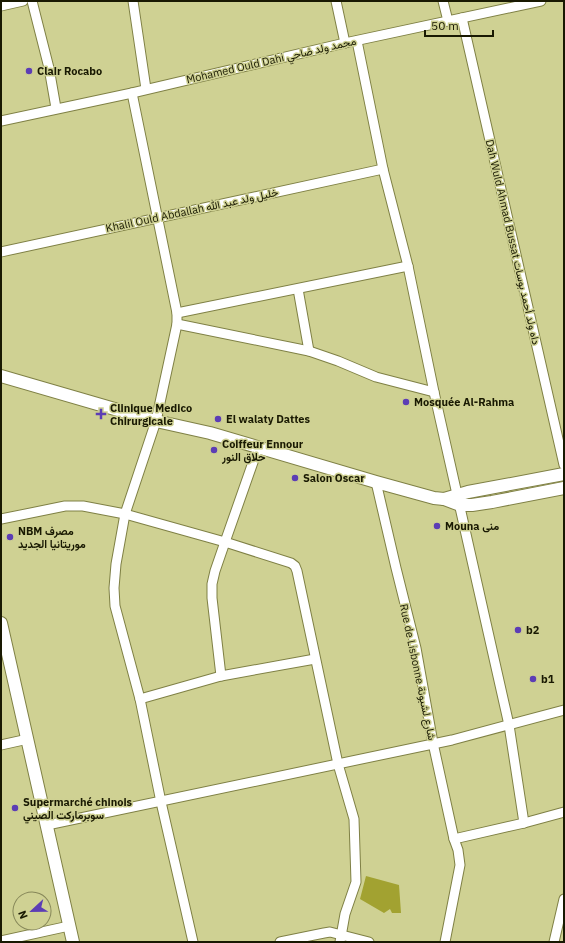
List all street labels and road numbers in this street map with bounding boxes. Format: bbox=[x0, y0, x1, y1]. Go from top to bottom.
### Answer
street label: Mohamed Ould Dahi محمد ولد ضاحي bbox=[185, 34, 358, 89]
street label: Dah Wuld Ahmad Bussat داه ولد أحمد بوسات bbox=[483, 138, 543, 346]
street label: Khalil Ould Abdallah خليل ولد عبد الله bbox=[104, 185, 280, 235]
street label: Rue de Lisbonne شارع لشبونة bbox=[396, 603, 439, 742]

